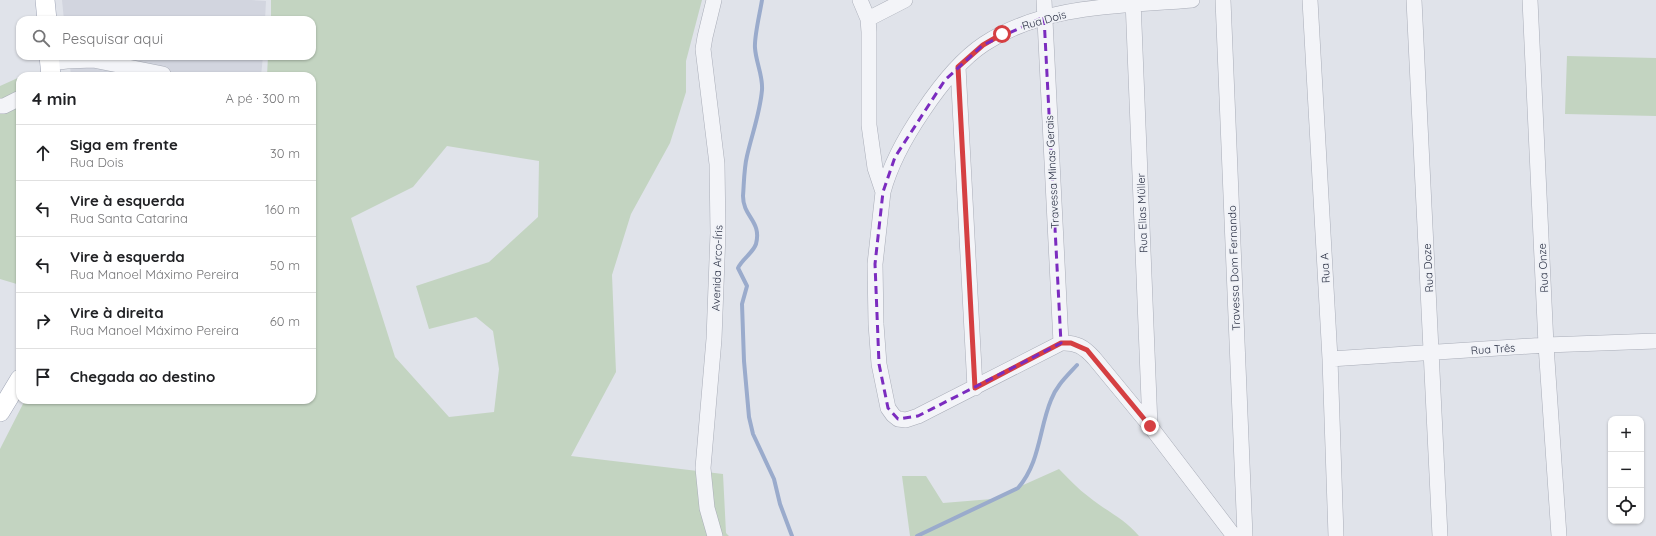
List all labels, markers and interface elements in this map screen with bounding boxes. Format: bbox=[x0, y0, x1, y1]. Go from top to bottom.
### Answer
street label: Rua Dois bbox=[1020, 7, 1068, 33]
search box bbox=[16, 16, 316, 60]
route start bbox=[993, 25, 1011, 43]
icon: search bbox=[30, 27, 52, 49]
text: Pesquisar aqui bbox=[62, 29, 163, 48]
text: 4 min bbox=[32, 88, 77, 109]
text: A pé · 300 m bbox=[225, 90, 300, 106]
street label: Travessa Minas Gerais bbox=[1042, 115, 1062, 229]
text: Siga em frente bbox=[70, 135, 178, 154]
icon: ahead bbox=[32, 142, 54, 164]
text: 30 m bbox=[270, 145, 300, 161]
text: Rua Dois bbox=[70, 154, 124, 170]
street label: Rua Elias Müller bbox=[1134, 172, 1150, 253]
text: Vire à esquerda bbox=[70, 191, 185, 210]
icon: left bbox=[32, 198, 54, 220]
text: 160 m bbox=[265, 201, 300, 217]
street label: Travessa Dom Fernando bbox=[1225, 205, 1243, 331]
text: Rua Santa Catarina bbox=[70, 210, 188, 226]
street label: Avenida Arco-Íris bbox=[709, 225, 725, 311]
street label: Rua Doze bbox=[1420, 243, 1436, 293]
street label: Rua Onze bbox=[1535, 243, 1551, 293]
text: Vire à esquerda bbox=[70, 247, 185, 266]
street label: Rua A bbox=[1317, 252, 1333, 284]
icon: left bbox=[32, 254, 54, 276]
text: 50 m bbox=[270, 257, 300, 273]
text: Rua Manoel Máximo Pereira bbox=[70, 266, 239, 282]
text: Vire à direita bbox=[70, 303, 164, 322]
icon: right bbox=[32, 310, 54, 332]
text: 60 m bbox=[270, 313, 300, 329]
text: Rua Manoel Máximo Pereira bbox=[70, 322, 239, 338]
street label: Rua Três bbox=[1470, 340, 1516, 358]
icon: arrive bbox=[32, 366, 54, 388]
text: Chegada ao destino bbox=[70, 367, 215, 386]
map controls bbox=[1608, 416, 1644, 524]
button: + bbox=[1608, 416, 1644, 452]
route end bbox=[1141, 417, 1159, 435]
button: − bbox=[1608, 452, 1644, 488]
button: locate bbox=[1608, 488, 1644, 524]

